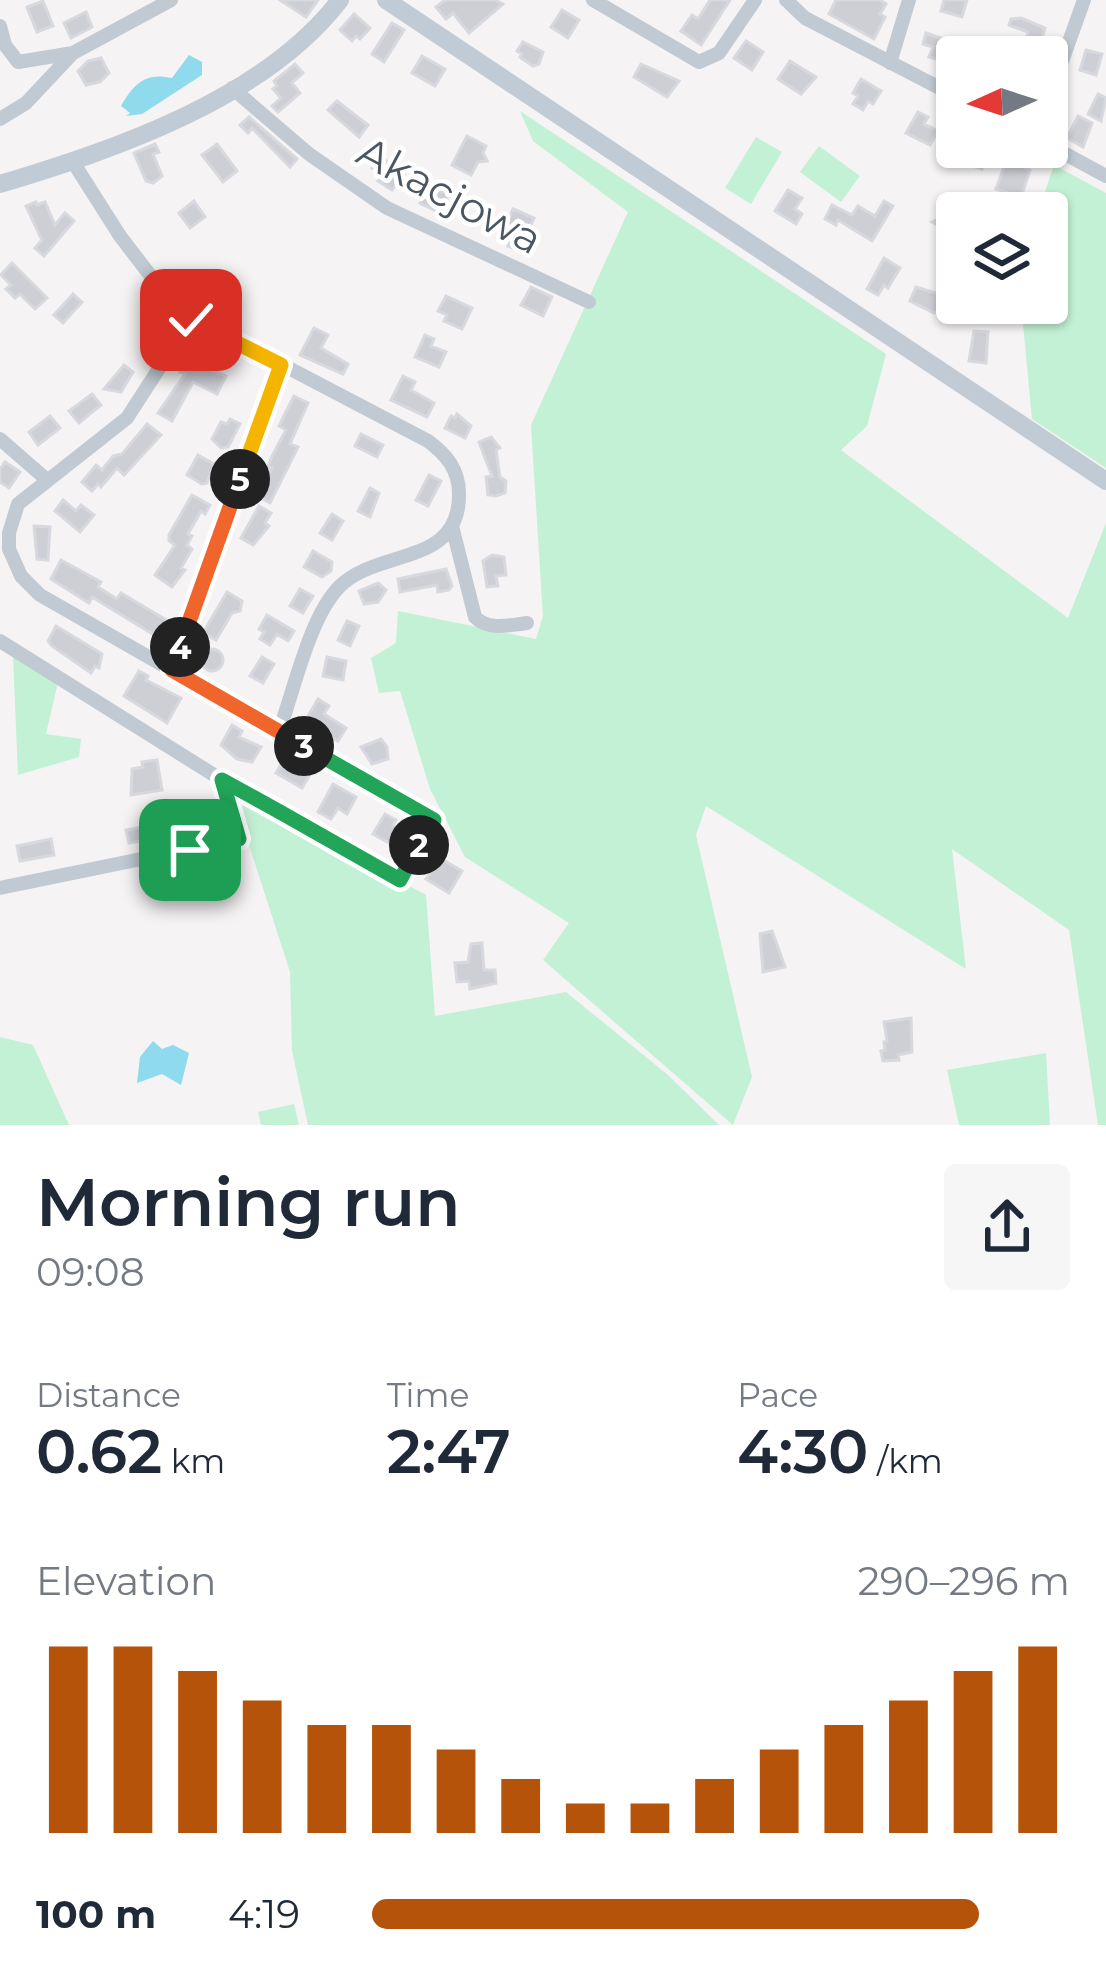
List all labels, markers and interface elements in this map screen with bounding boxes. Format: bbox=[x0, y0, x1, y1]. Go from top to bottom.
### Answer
north arrow bbox=[936, 36, 1068, 168]
map controls bbox=[936, 36, 1068, 324]
street label: Akacjowa bbox=[349, 125, 551, 265]
button: layers bbox=[936, 192, 1068, 324]
pin bbox=[140, 269, 242, 371]
icon: check bbox=[158, 287, 224, 353]
pin: 5 bbox=[210, 449, 270, 509]
text: 5 bbox=[230, 459, 250, 499]
pin: 4 bbox=[150, 617, 210, 677]
text: 4 bbox=[169, 627, 191, 667]
pin: 3 bbox=[274, 716, 334, 776]
text: 3 bbox=[294, 726, 314, 766]
pin bbox=[139, 799, 241, 901]
pin: 2 bbox=[389, 815, 449, 875]
icon: arrive bbox=[157, 817, 223, 883]
text: 2 bbox=[409, 825, 429, 865]
text: Morning run bbox=[36, 1162, 460, 1243]
button: share bbox=[944, 1164, 1070, 1290]
text: 09:08 bbox=[36, 1248, 145, 1296]
text: Distance bbox=[36, 1375, 181, 1415]
text: Time bbox=[387, 1375, 469, 1415]
text: Pace bbox=[737, 1375, 818, 1415]
text: 0.62 bbox=[36, 1415, 162, 1488]
text: 2:47 bbox=[387, 1415, 511, 1488]
text: 4:30 bbox=[737, 1415, 868, 1488]
text: km bbox=[162, 1441, 225, 1481]
text: /km bbox=[868, 1441, 943, 1481]
text: Elevation bbox=[36, 1557, 216, 1605]
text: 290–296 m bbox=[858, 1557, 1070, 1605]
text: 100 m bbox=[36, 1890, 156, 1938]
text: 4:19 bbox=[228, 1890, 300, 1938]

